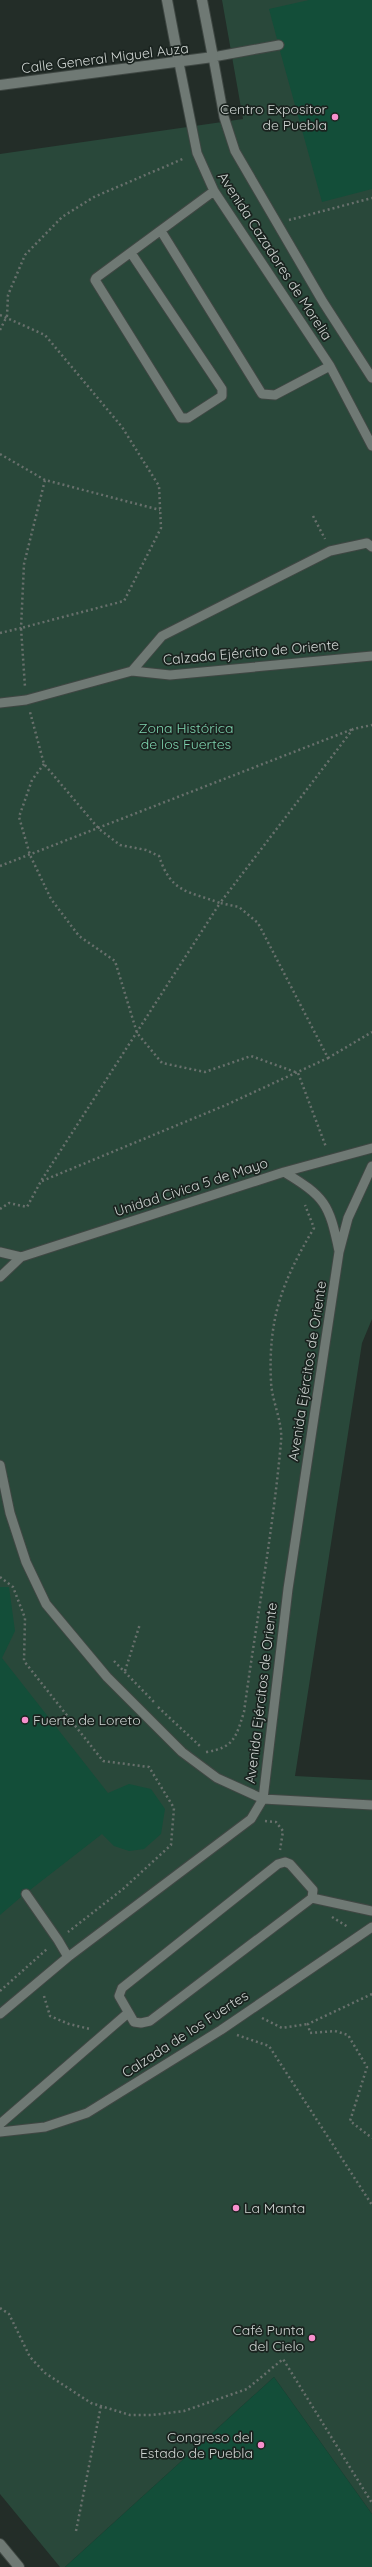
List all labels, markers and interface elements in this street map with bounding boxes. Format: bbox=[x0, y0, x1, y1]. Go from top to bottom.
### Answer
street label: Calle General Miguel Auza bbox=[20, 39, 190, 77]
place label: Centro Expositor de Puebla bbox=[220, 100, 328, 134]
marker: Centro Expositor de Puebla bbox=[330, 112, 340, 122]
street label: Avenida Cazadores de Morelia bbox=[214, 169, 336, 343]
street label: Calzada Ejército de Oriente bbox=[162, 635, 340, 669]
park label: Zona Histórica de los Fuertes bbox=[139, 719, 233, 753]
street label: Unidad Civica 5 de Mayo bbox=[112, 1154, 270, 1220]
street label: Avenida Ejércitos de Oriente bbox=[284, 1280, 330, 1462]
street label: Avenida Ejércitos de Oriente bbox=[241, 1601, 281, 1785]
place label: Fuerte de Loreto bbox=[33, 1711, 141, 1729]
marker: Fuerte de Loreto bbox=[20, 1715, 30, 1725]
street label: Calzada de los Fuertes bbox=[118, 1986, 252, 2082]
place label: La Manta bbox=[244, 2199, 305, 2217]
marker: La Manta bbox=[231, 2203, 241, 2213]
place label: Café Punta del Cielo bbox=[233, 2321, 304, 2355]
marker: Café Punta del Cielo bbox=[307, 2333, 317, 2343]
place label: Congreso del Estado de Puebla bbox=[140, 2428, 253, 2462]
marker: Congreso del Estado de Puebla bbox=[256, 2440, 266, 2450]

